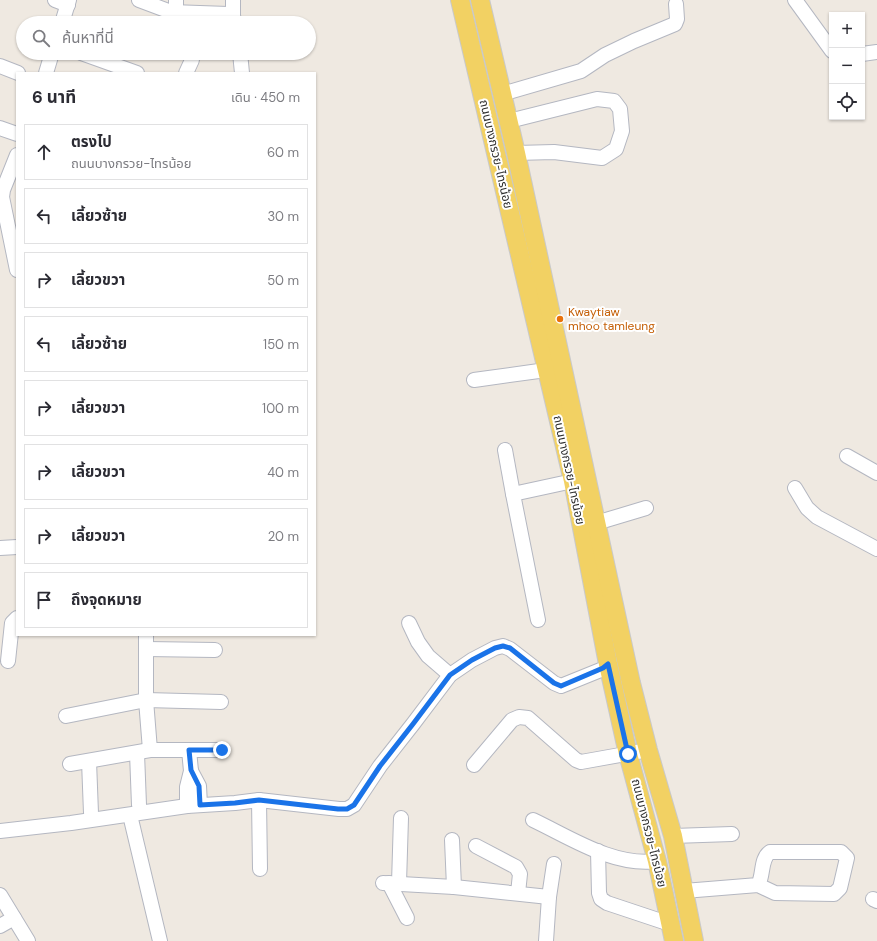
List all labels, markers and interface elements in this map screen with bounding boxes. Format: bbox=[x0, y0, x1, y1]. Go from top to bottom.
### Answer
map controls bbox=[829, 12, 865, 120]
button: + bbox=[829, 12, 865, 48]
search box bbox=[16, 16, 316, 60]
icon: search bbox=[30, 27, 52, 49]
text: ค้นหาที่นี่ bbox=[62, 28, 114, 48]
button: − bbox=[829, 48, 865, 84]
button: locate bbox=[829, 84, 865, 120]
text: 6 นาที bbox=[32, 86, 76, 108]
text: เดิน · 450 m bbox=[231, 89, 300, 106]
street label: ถนนบางกรวย-ไทรน้อย bbox=[476, 98, 516, 210]
text: ตรงไป bbox=[71, 132, 112, 152]
icon: ahead bbox=[33, 141, 55, 163]
text: 60 m bbox=[267, 144, 299, 161]
text: ถนนบางกรวย-ไทรน้อย bbox=[71, 155, 192, 172]
icon: left bbox=[33, 205, 55, 227]
text: เลี้ยวซ้าย bbox=[71, 206, 127, 226]
text: 30 m bbox=[267, 208, 299, 225]
icon: right bbox=[33, 269, 55, 291]
text: เลี้ยวขวา bbox=[71, 270, 125, 290]
text: 50 m bbox=[267, 272, 299, 289]
place label: Kwaytiaw mhoo tamleung bbox=[568, 304, 655, 334]
marker: Kwaytiaw mhoo tamleung bbox=[555, 314, 565, 324]
icon: left bbox=[33, 333, 55, 355]
text: เลี้ยวซ้าย bbox=[71, 334, 127, 354]
text: 150 m bbox=[263, 336, 299, 353]
icon: right bbox=[33, 397, 55, 419]
text: เลี้ยวขวา bbox=[71, 398, 125, 418]
text: 100 m bbox=[262, 400, 299, 417]
street label: ถนนบางกรวย-ไทรน้อย bbox=[550, 414, 588, 526]
icon: right bbox=[33, 461, 55, 483]
text: เลี้ยวขวา bbox=[71, 462, 125, 482]
text: 40 m bbox=[267, 464, 299, 481]
icon: right bbox=[33, 525, 55, 547]
text: เลี้ยวขวา bbox=[71, 526, 125, 546]
text: 20 m bbox=[268, 528, 299, 545]
icon: arrive bbox=[33, 589, 55, 611]
text: ถึงจุดหมาย bbox=[71, 590, 142, 610]
route end bbox=[213, 741, 231, 759]
route start bbox=[619, 745, 637, 763]
street label: ถนนบางกรวย-ไทรน้อย bbox=[628, 777, 670, 889]

